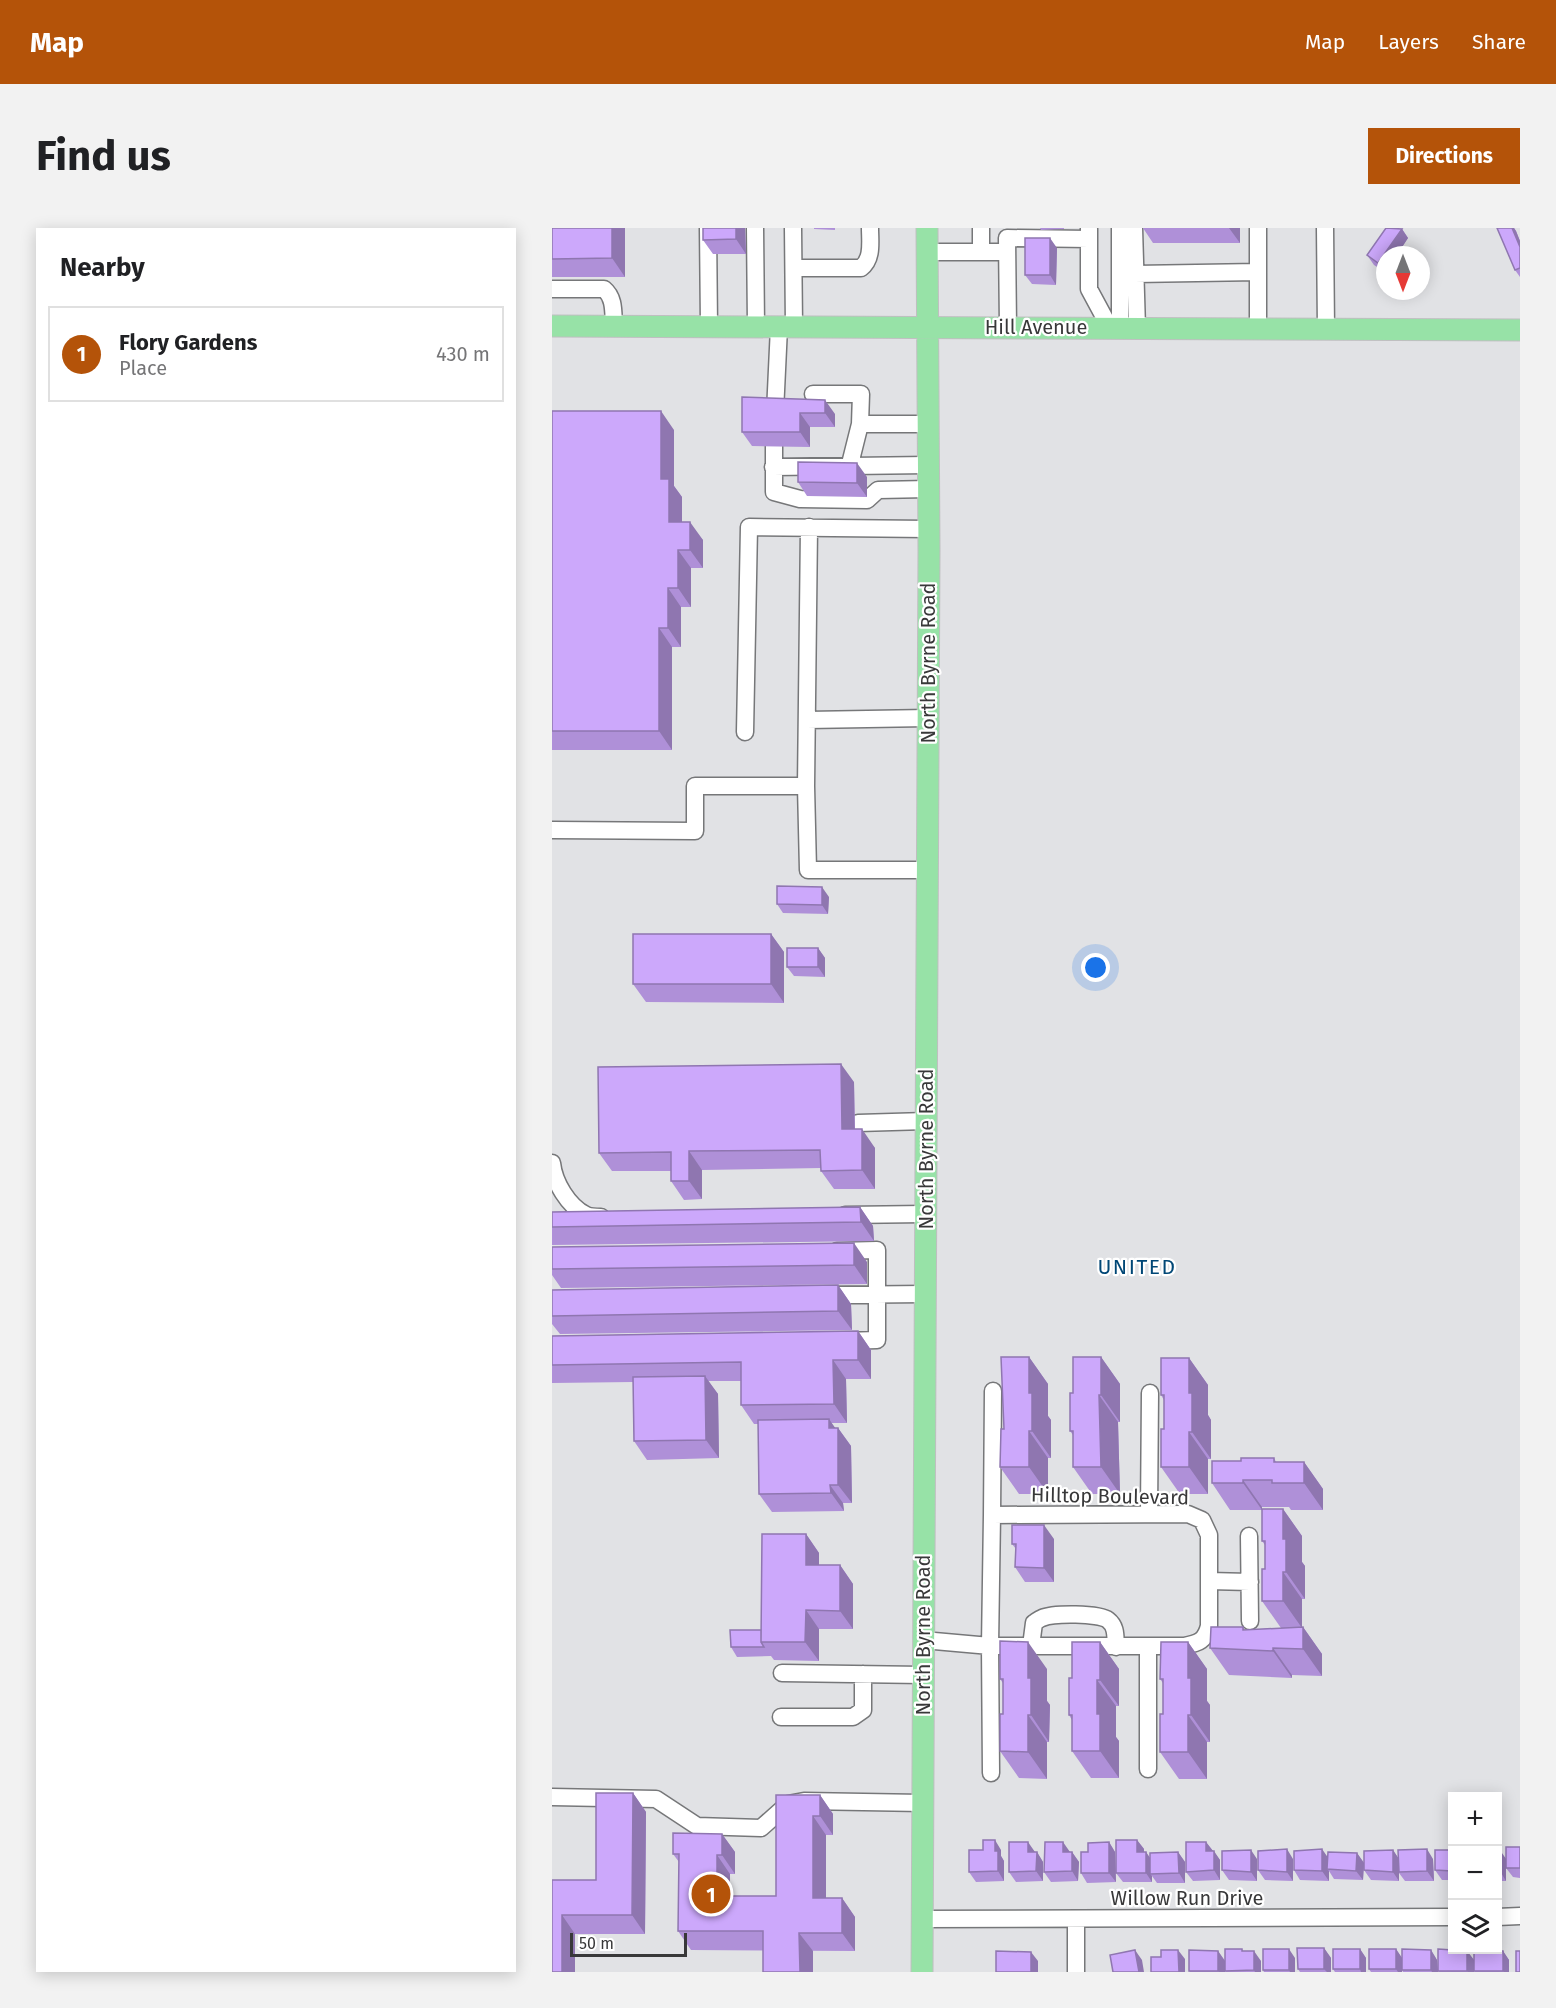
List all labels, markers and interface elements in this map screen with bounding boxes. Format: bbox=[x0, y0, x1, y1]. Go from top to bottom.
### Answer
text: Map bbox=[30, 26, 84, 59]
text: Map bbox=[1305, 29, 1345, 55]
text: Layers bbox=[1378, 29, 1439, 55]
text: Share bbox=[1472, 29, 1526, 55]
button: Directions bbox=[1368, 128, 1520, 184]
text: Find us bbox=[36, 131, 171, 181]
north arrow bbox=[1376, 246, 1430, 300]
text: Nearby bbox=[60, 252, 145, 283]
street label: Hill Avenue bbox=[985, 315, 1087, 339]
text: Flory Gardens bbox=[119, 329, 257, 356]
text: 1 bbox=[77, 342, 86, 366]
text: 430 m bbox=[436, 342, 490, 366]
text: Place bbox=[119, 356, 167, 380]
street label: North Byrne Road bbox=[916, 582, 940, 744]
your location bbox=[1081, 953, 1110, 982]
street label: North Byrne Road bbox=[914, 1068, 938, 1230]
district label: UNITED bbox=[1097, 1254, 1177, 1280]
street label: Hilltop Boulevard bbox=[1031, 1483, 1189, 1509]
street label: North Byrne Road bbox=[911, 1554, 935, 1716]
map controls bbox=[1448, 1792, 1502, 1954]
button: + bbox=[1448, 1792, 1502, 1846]
button: − bbox=[1448, 1846, 1502, 1900]
pin: 1 bbox=[692, 1872, 730, 1916]
street label: Willow Run Drive bbox=[1111, 1886, 1263, 1910]
button: layers bbox=[1448, 1900, 1502, 1954]
scale bar bbox=[570, 1930, 687, 1958]
text: 50 m bbox=[579, 1934, 614, 1953]

